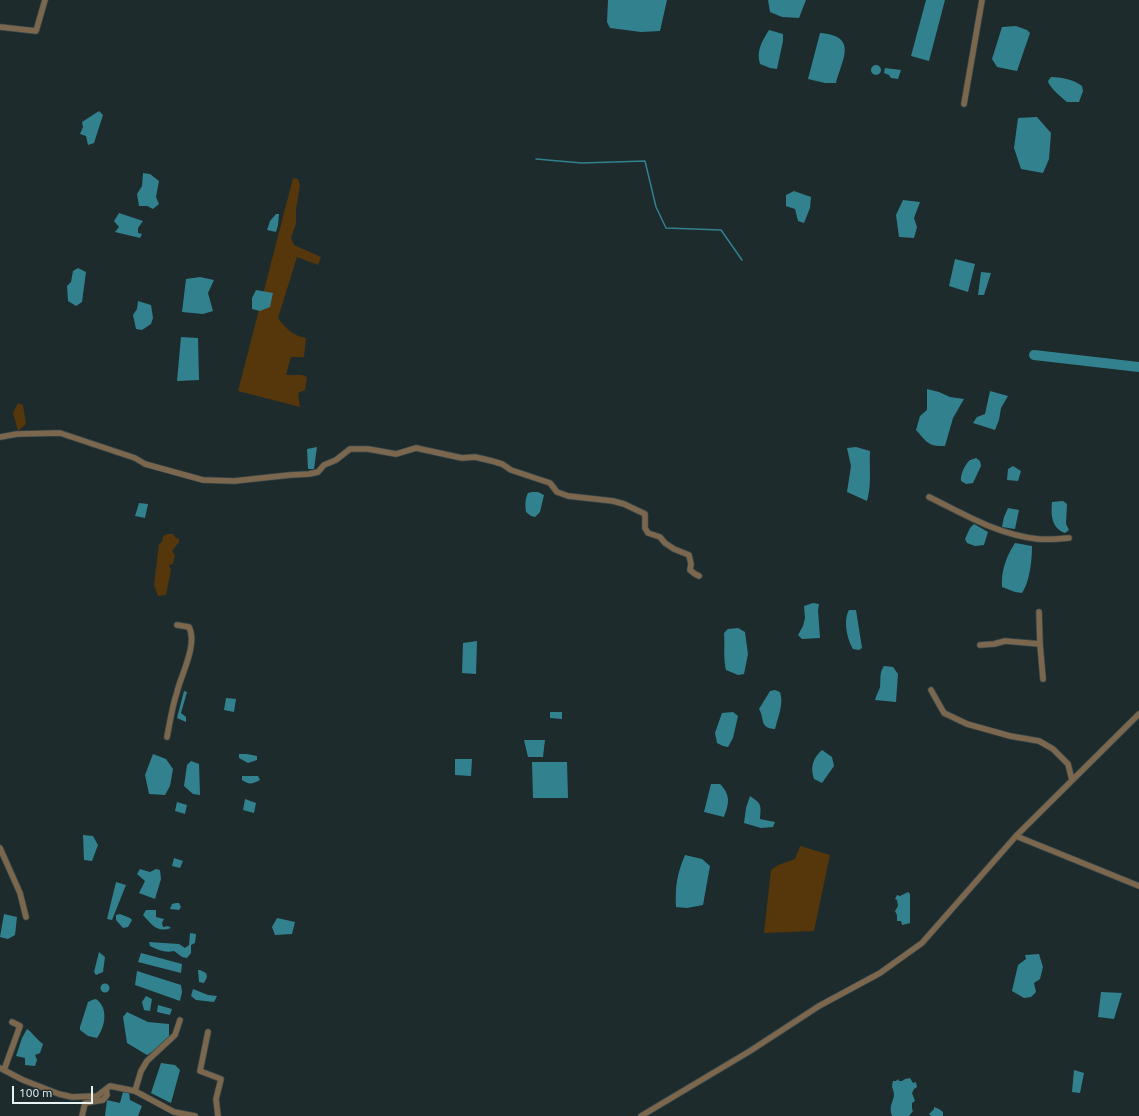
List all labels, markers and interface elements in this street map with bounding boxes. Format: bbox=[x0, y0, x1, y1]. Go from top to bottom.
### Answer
scale bar bbox=[14, 1078, 95, 1104]
text: 100 m bbox=[19, 1086, 52, 1099]

